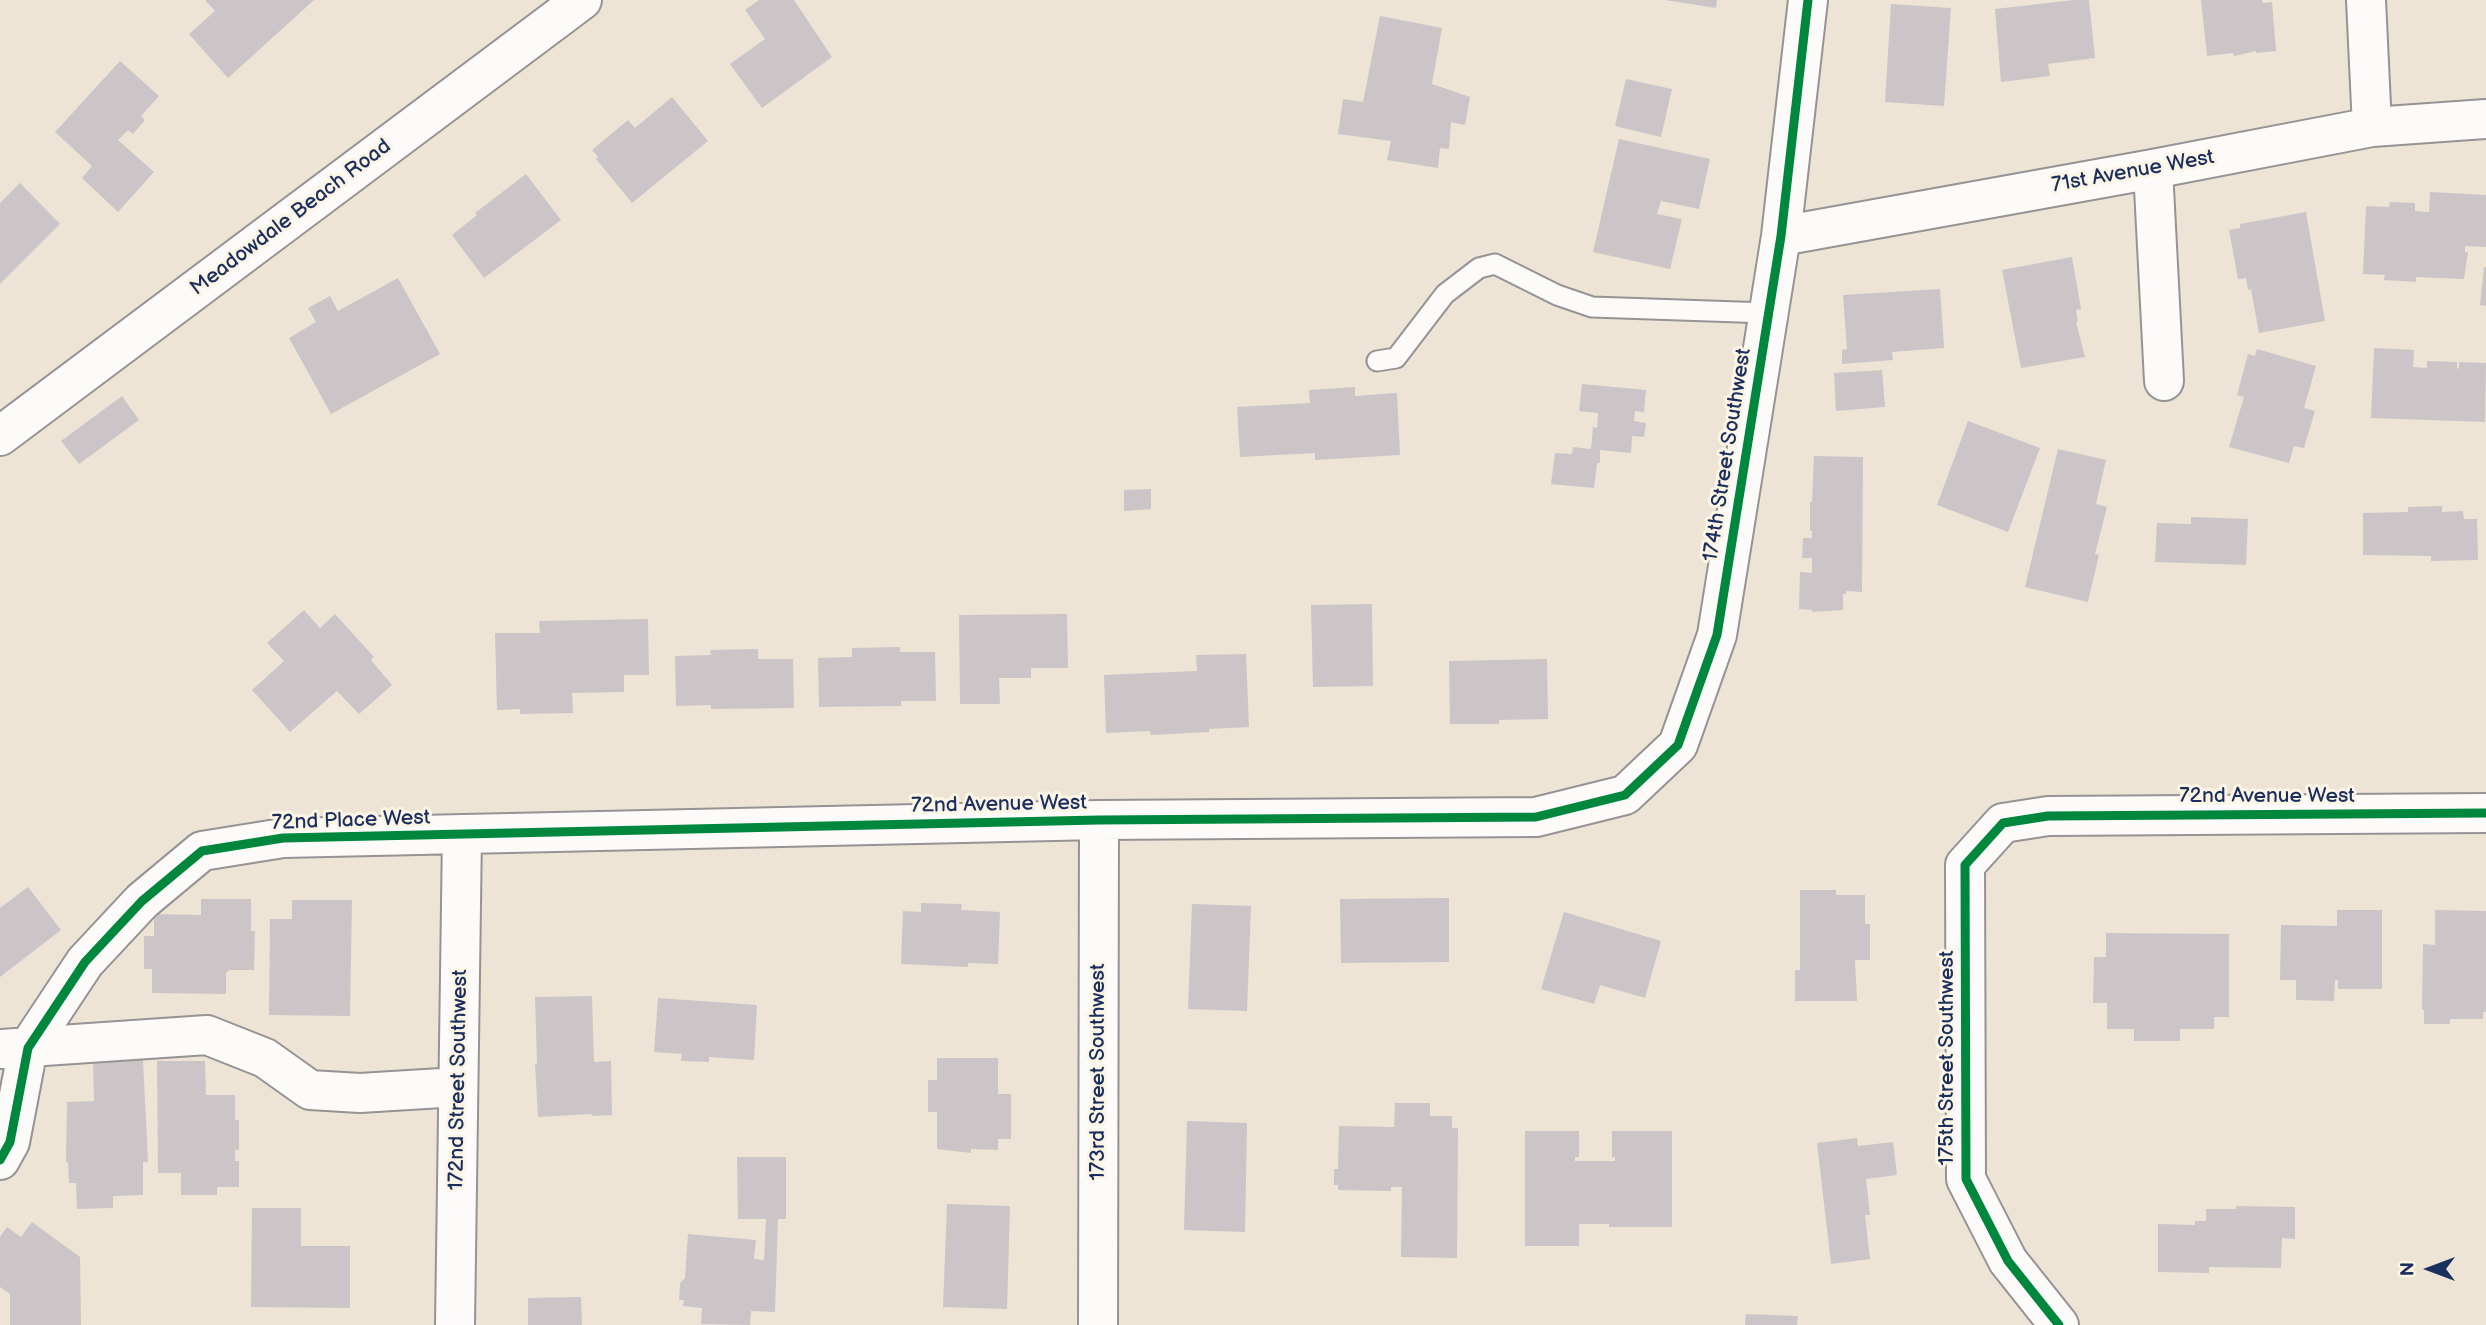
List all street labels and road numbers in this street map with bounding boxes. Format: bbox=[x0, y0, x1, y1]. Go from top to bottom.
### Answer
street label: Meadowdale Beach Road bbox=[186, 134, 396, 302]
street label: 71st Avenue West bbox=[2050, 145, 2216, 199]
street label: 174th Street Southwest bbox=[1699, 347, 1757, 563]
street label: 72nd Avenue West bbox=[2179, 784, 2355, 810]
street label: 72nd Avenue West bbox=[911, 791, 1087, 819]
street label: 72nd Place West bbox=[271, 806, 431, 836]
street label: 175th Street Southwest bbox=[1935, 951, 1961, 1165]
street label: 173rd Street Southwest bbox=[1086, 964, 1112, 1180]
street label: 172nd Street Southwest bbox=[444, 969, 474, 1191]

